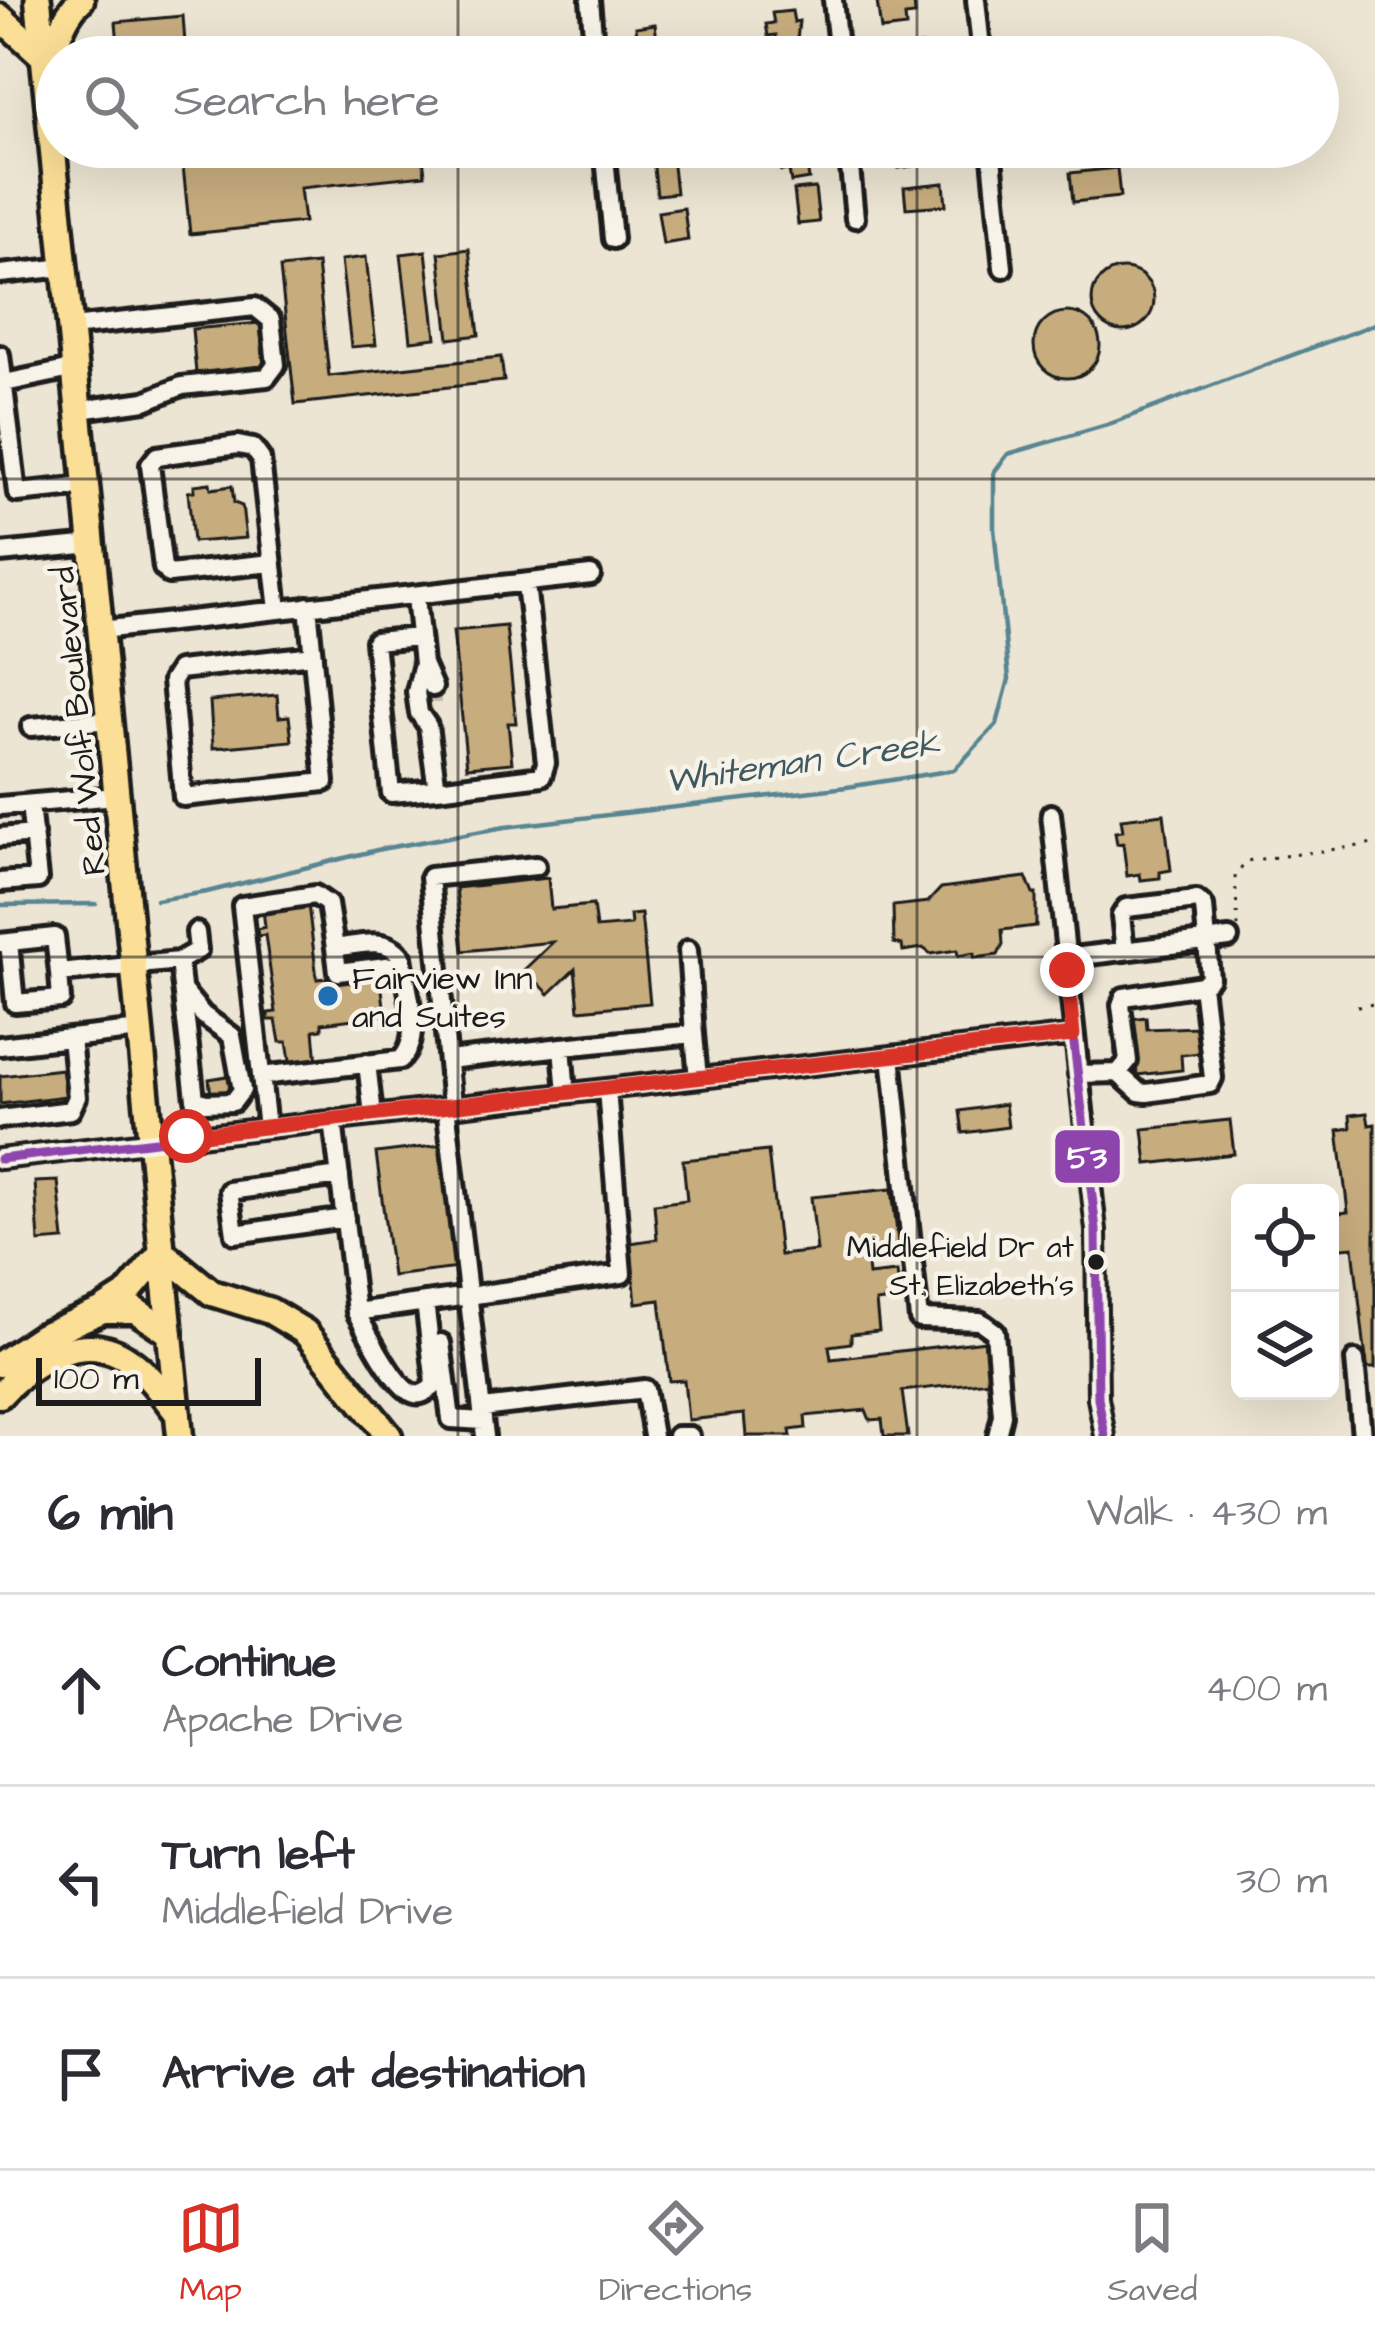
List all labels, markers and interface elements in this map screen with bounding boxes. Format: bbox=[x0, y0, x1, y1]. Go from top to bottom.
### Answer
search box bbox=[36, 36, 1339, 168]
icon: search bbox=[78, 69, 144, 135]
text: Search here bbox=[174, 71, 440, 133]
street label: Red Wolf Boulevard bbox=[40, 564, 118, 877]
water label: Whiteman Creek bbox=[662, 718, 944, 807]
route end bbox=[1040, 943, 1094, 997]
place label: Fairview Inn and Suites bbox=[352, 956, 533, 1040]
marker: Fairview Inn and Suites bbox=[315, 983, 341, 1009]
route start bbox=[159, 1109, 213, 1163]
line badge: 53 bbox=[1053, 1128, 1122, 1185]
text: 53 bbox=[1067, 1135, 1107, 1181]
map controls bbox=[1231, 1184, 1339, 1400]
button: locate bbox=[1231, 1184, 1339, 1292]
place label: Middlefield Dr at St. Elizabeth's bbox=[847, 1227, 1074, 1307]
marker: Middlefield Dr at St. Elizabeth's bbox=[1085, 1251, 1107, 1273]
button: layers bbox=[1231, 1292, 1339, 1400]
scale bar bbox=[36, 1352, 261, 1405]
text: 100 m bbox=[54, 1356, 139, 1402]
text: 6 min bbox=[48, 1479, 173, 1550]
text: Walk · 430 m bbox=[1087, 1487, 1327, 1541]
text: Continue bbox=[162, 1632, 336, 1694]
icon: ahead bbox=[48, 1657, 114, 1723]
text: 400 m bbox=[1205, 1663, 1327, 1717]
text: Apache Drive bbox=[162, 1694, 403, 1748]
text: Turn left bbox=[162, 1824, 355, 1886]
icon: left bbox=[48, 1849, 114, 1915]
text: 30 m bbox=[1237, 1855, 1327, 1909]
text: Middlefield Drive bbox=[162, 1886, 453, 1940]
icon: arrive bbox=[48, 2041, 114, 2107]
text: Arrive at destination bbox=[162, 2043, 585, 2105]
tab: Map bbox=[178, 2195, 244, 2313]
tab: Directions bbox=[599, 2195, 752, 2313]
tab: Saved bbox=[1107, 2195, 1197, 2313]

